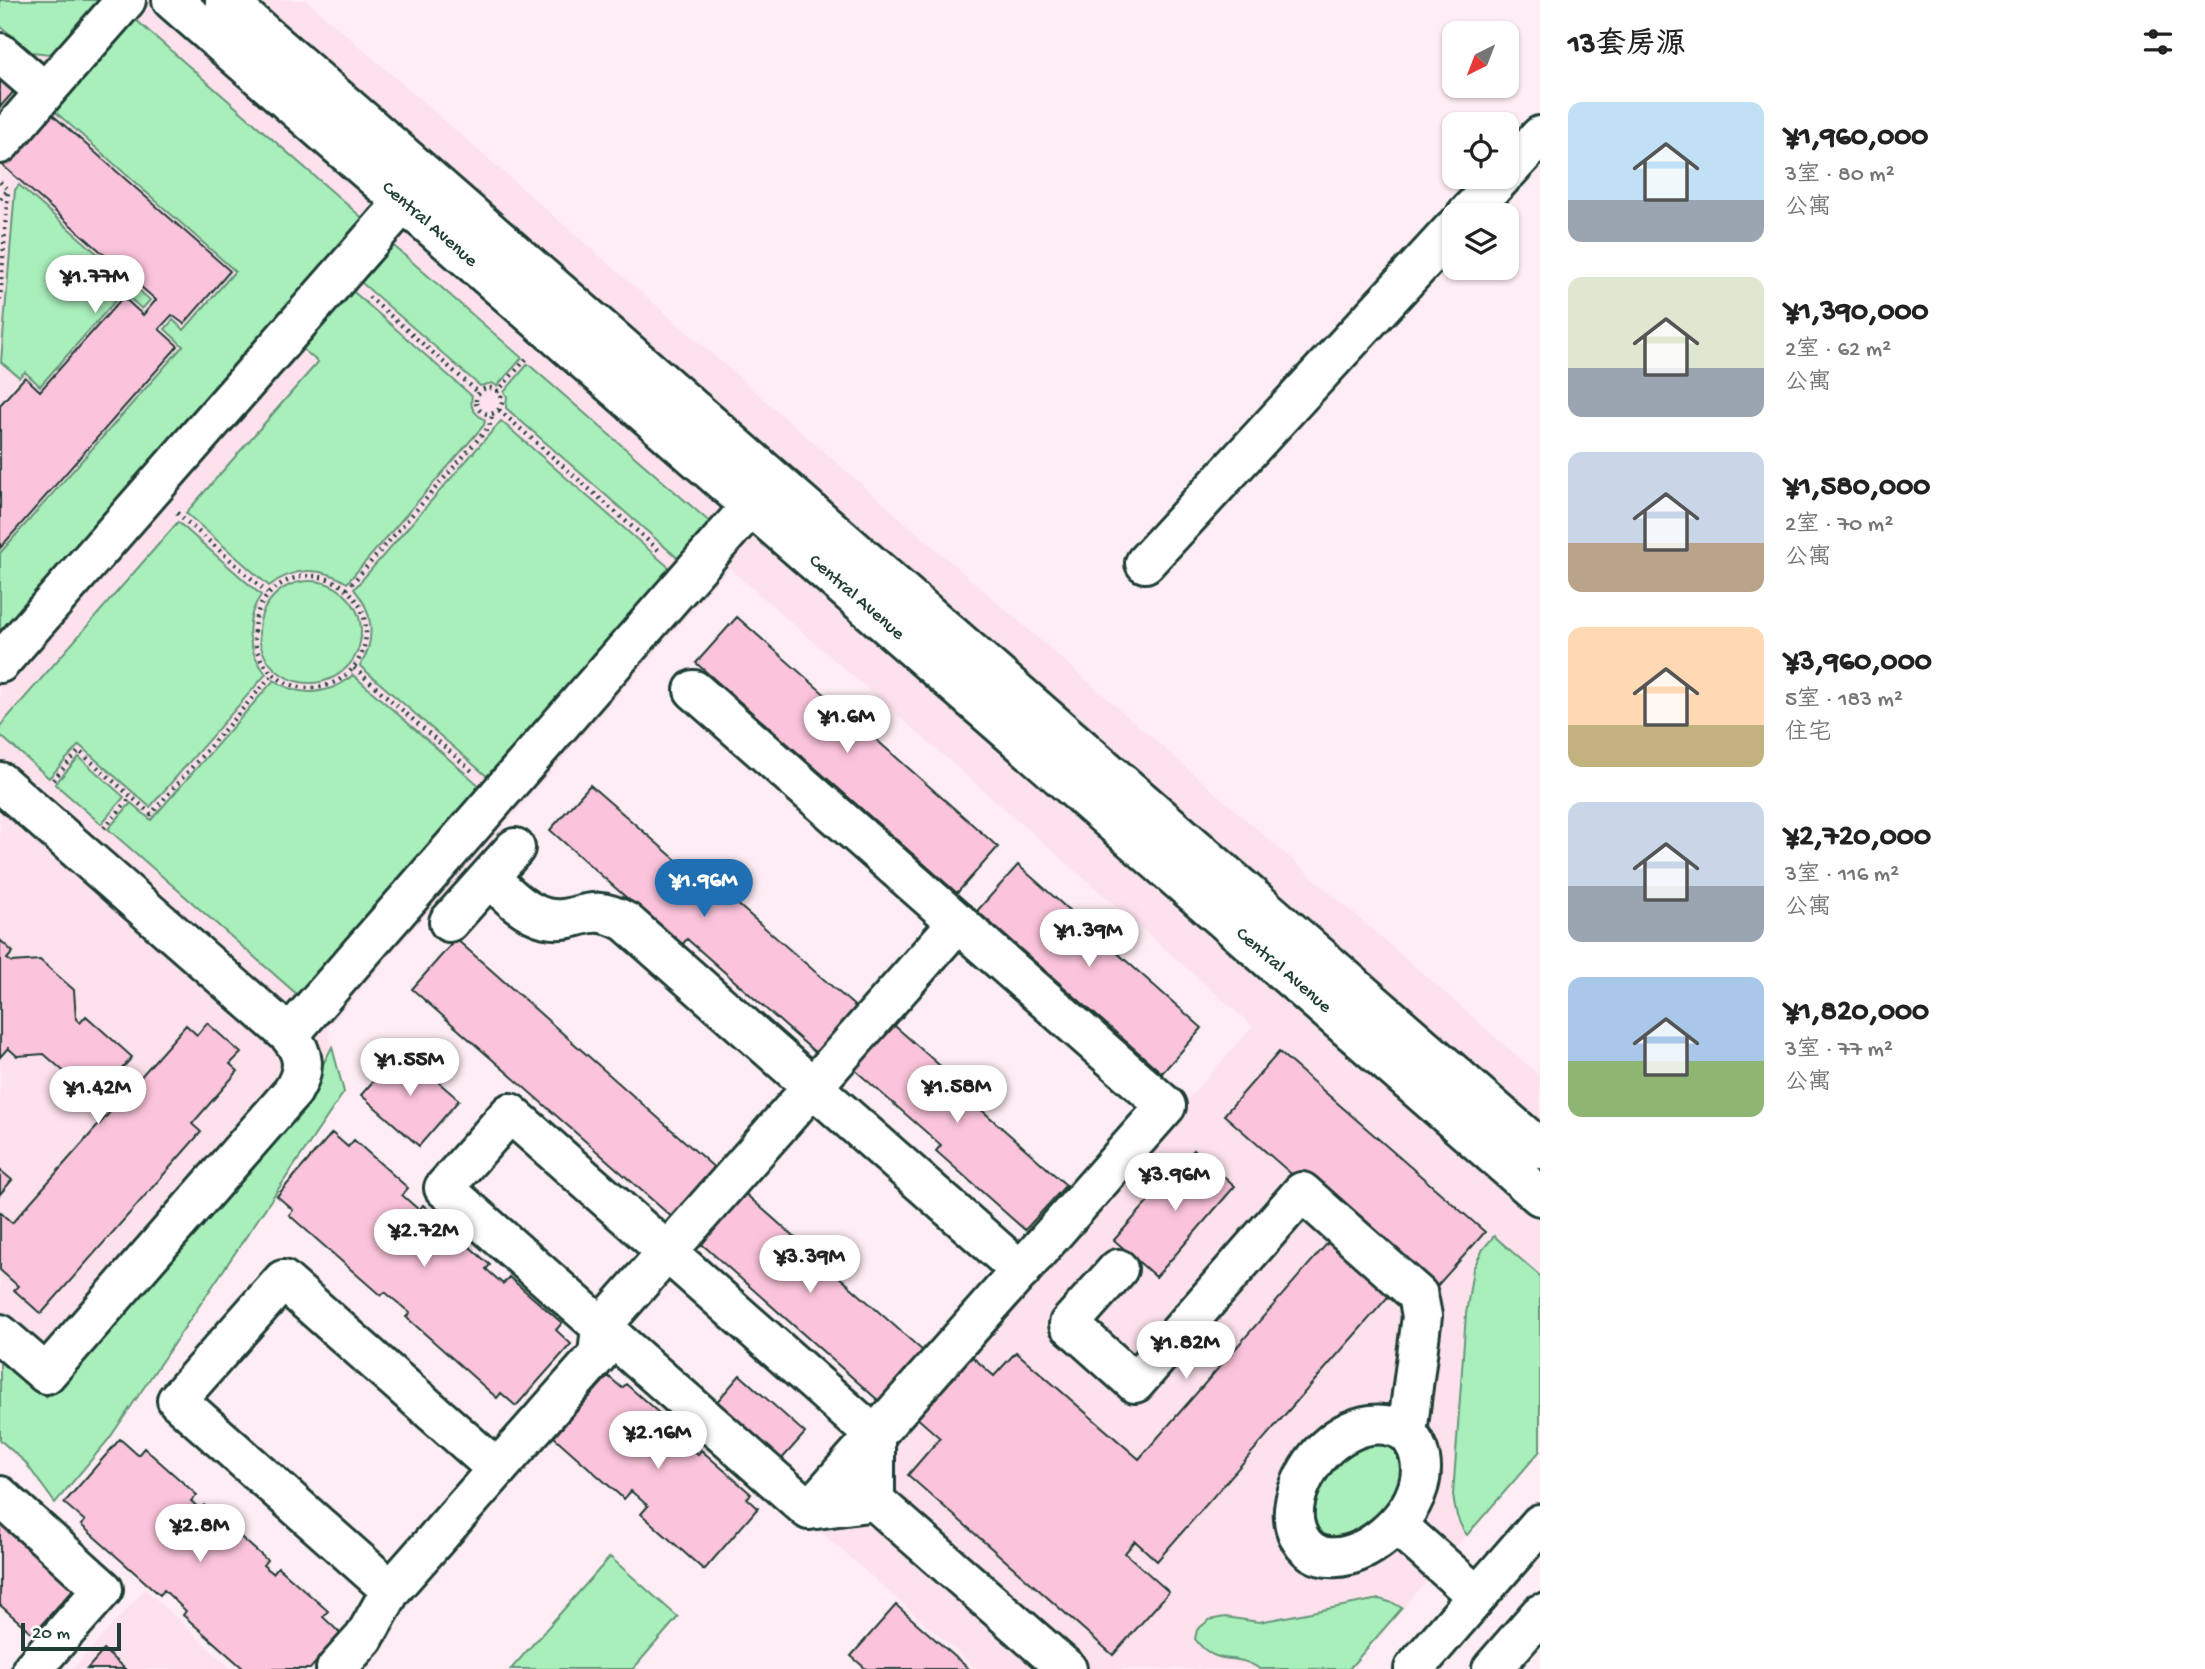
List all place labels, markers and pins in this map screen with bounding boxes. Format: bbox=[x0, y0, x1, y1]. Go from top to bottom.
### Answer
pin: ¥1.77M bbox=[38, 256, 152, 315]
pin: ¥1.6M bbox=[798, 696, 896, 755]
pin: ¥1.96M bbox=[647, 860, 761, 919]
pin: ¥1.39M bbox=[1032, 909, 1146, 969]
pin: ¥1.55M bbox=[353, 1038, 467, 1098]
pin: ¥1.42M bbox=[41, 1066, 155, 1126]
pin: ¥1.58M bbox=[900, 1066, 1014, 1125]
pin: ¥3.96M bbox=[1118, 1154, 1232, 1213]
pin: ¥2.72M bbox=[367, 1210, 481, 1269]
pin: ¥3.39M bbox=[753, 1236, 867, 1295]
pin: ¥1.82M bbox=[1129, 1322, 1243, 1381]
pin: ¥2.16M bbox=[601, 1412, 715, 1471]
pin: ¥2.8M bbox=[151, 1504, 249, 1564]

